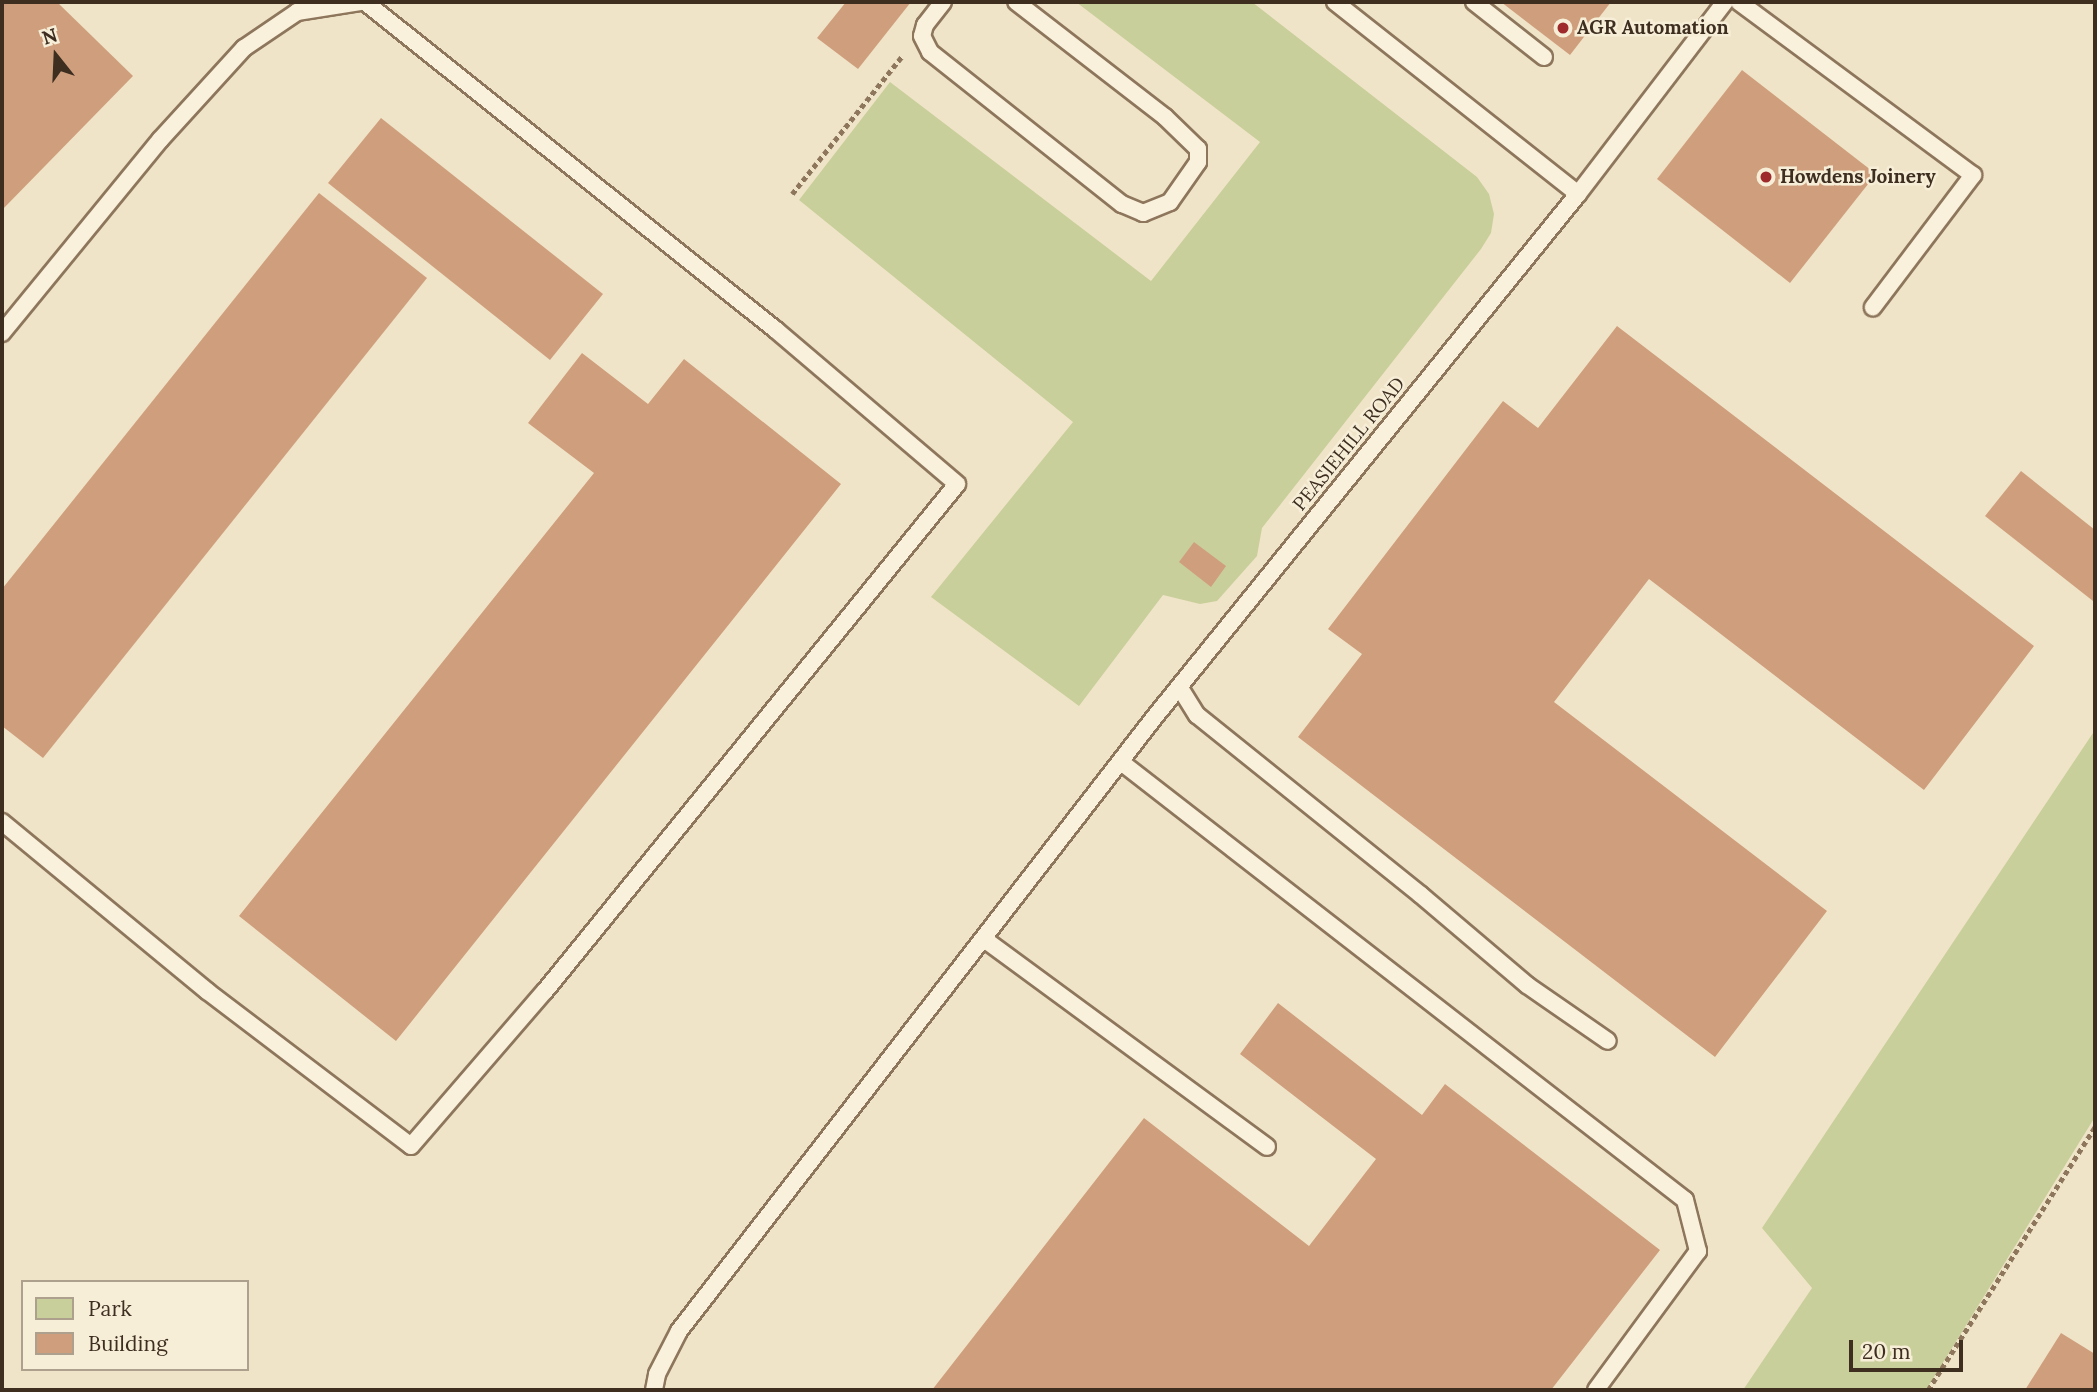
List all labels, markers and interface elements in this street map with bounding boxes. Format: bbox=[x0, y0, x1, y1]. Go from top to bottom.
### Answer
place label: AGR Automation bbox=[1577, 17, 1729, 39]
marker: AGR Automation bbox=[1555, 20, 1571, 36]
north arrow bbox=[21, 21, 91, 91]
text: N bbox=[39, 22, 60, 50]
place label: Howdens Joinery bbox=[1780, 166, 1936, 188]
marker: Howdens Joinery bbox=[1758, 169, 1774, 185]
street label: PEASIEHILL ROAD bbox=[1288, 373, 1410, 515]
legend bbox=[21, 1280, 248, 1371]
text: Park bbox=[88, 1295, 132, 1322]
scale bar bbox=[1852, 1326, 1966, 1370]
text: Building bbox=[88, 1330, 168, 1357]
text: 20 m bbox=[1862, 1338, 1911, 1365]

